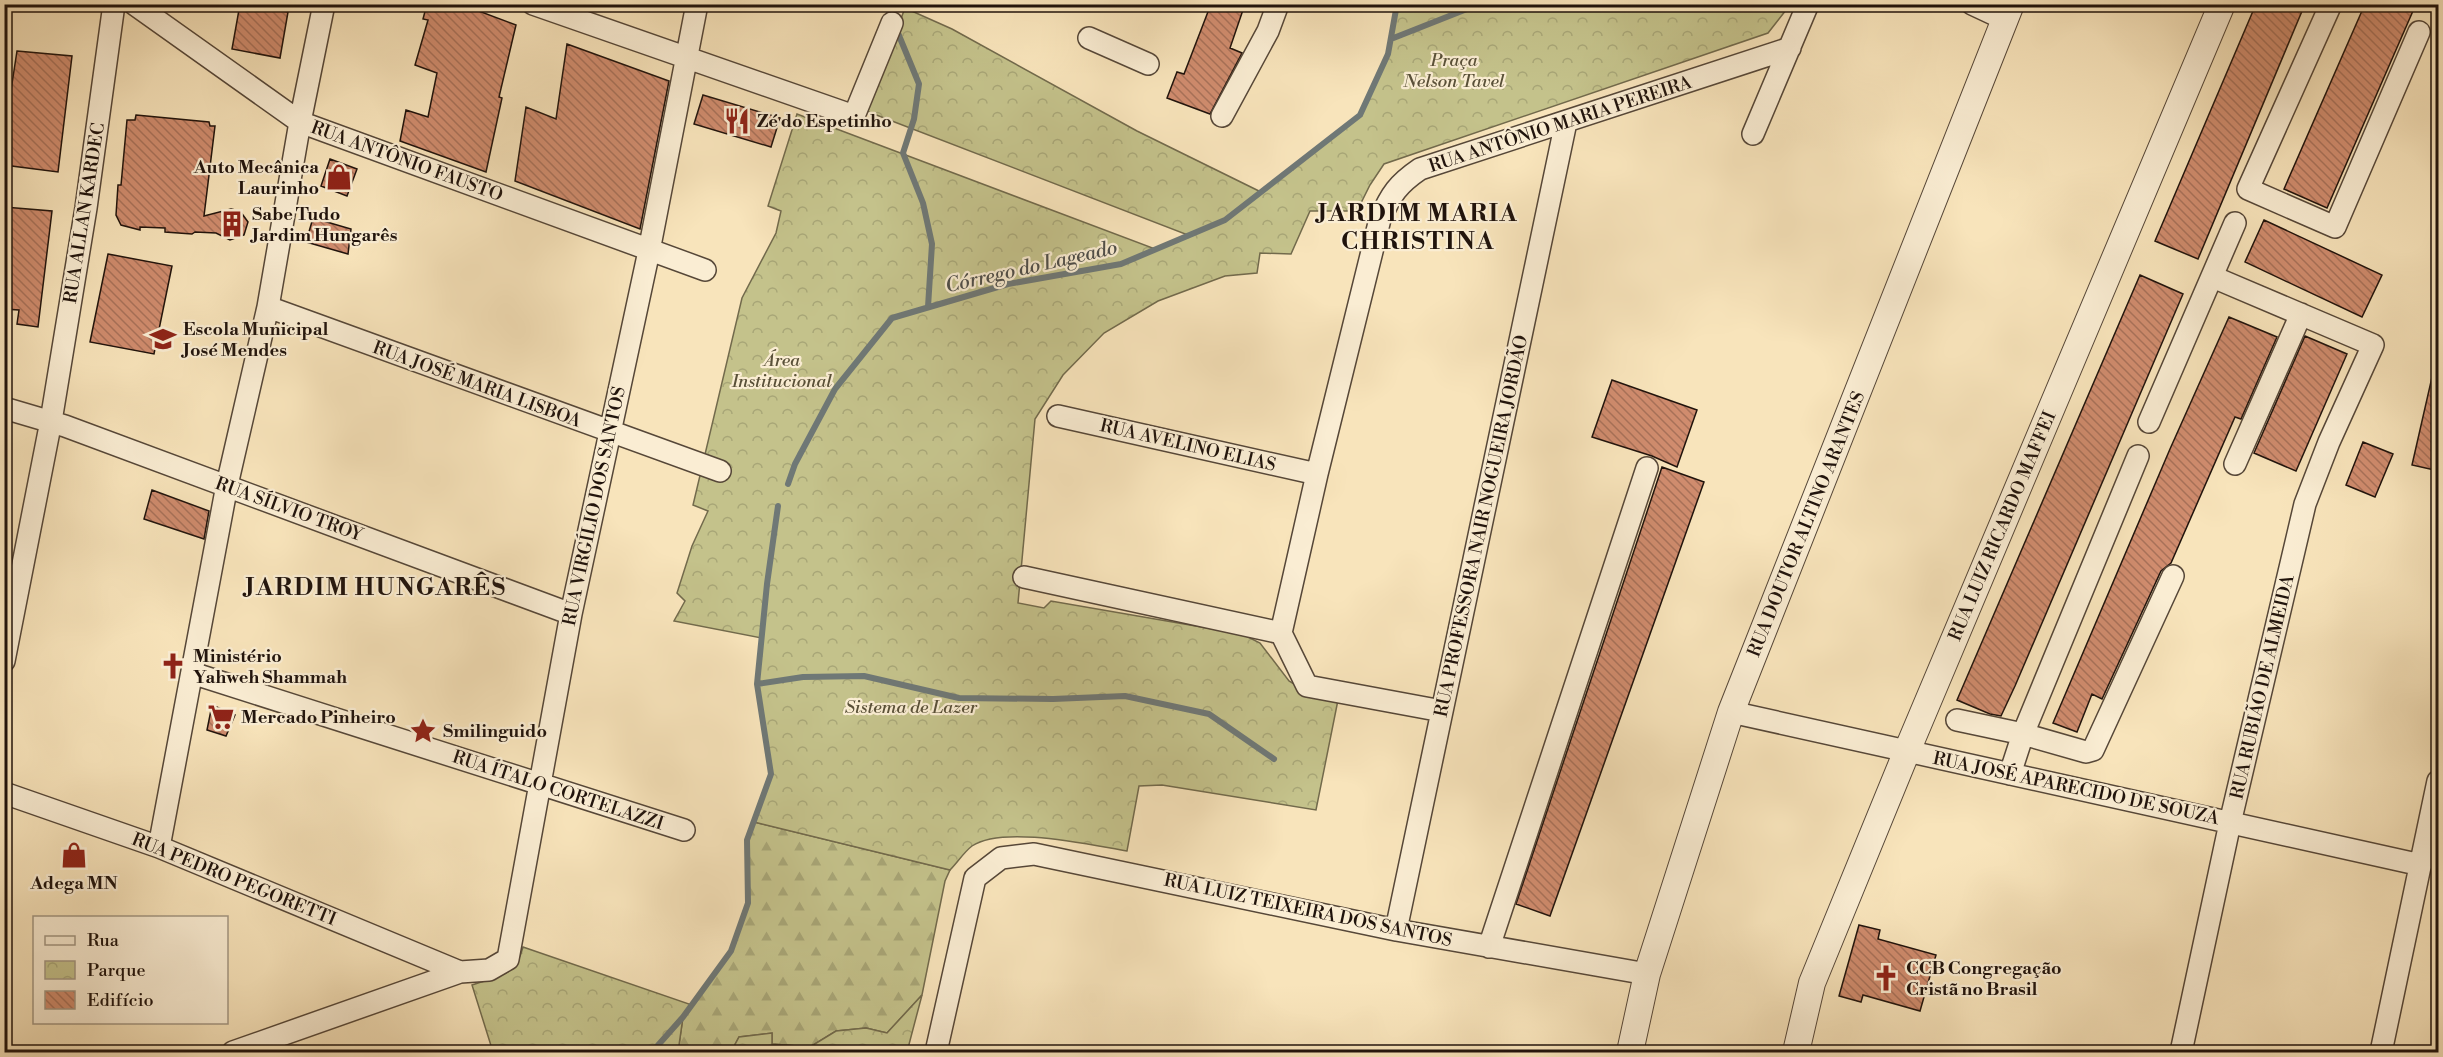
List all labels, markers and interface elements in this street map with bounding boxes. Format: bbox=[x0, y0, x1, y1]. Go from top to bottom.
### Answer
park label: Praça Nelson Tavel bbox=[1402, 49, 1505, 93]
street label: RUA ANTÔNIO MARIA PEREIRA bbox=[1426, 71, 1695, 178]
restaurant icon: Zé do Espetinho bbox=[722, 106, 752, 136]
place label: Zé do Espetinho bbox=[757, 110, 892, 133]
street label: RUA ANTÔNIO FAUSTO bbox=[308, 116, 506, 207]
street label: RUA ALLAN KARDEC bbox=[59, 121, 110, 305]
place label: Auto Mecânica Laurinho bbox=[193, 156, 319, 200]
shop icon: Auto Mecânica Laurinho bbox=[324, 162, 354, 192]
district label: JARDIM MARIA CHRISTINA bbox=[1315, 199, 1518, 257]
place label: Sabe Tudo Jardim Hungarês bbox=[249, 203, 398, 247]
building icon: Sabe Tudo Jardim Hungarês bbox=[217, 209, 247, 239]
water label: Córrego do Lageado bbox=[943, 236, 1120, 299]
place label: Escola Municipal José Mendes bbox=[180, 318, 329, 362]
school or university icon: Escola Municipal José Mendes bbox=[148, 324, 178, 354]
street label: RUA PROFESSORA NAIR NOGUEIRA JORDÃO bbox=[1429, 333, 1533, 719]
street label: RUA JOSÉ MARIA LISBOA bbox=[369, 336, 585, 433]
park label: Área Institucional bbox=[731, 349, 832, 393]
street label: RUA VIRGÍLIO DOS SANTOS bbox=[558, 384, 631, 628]
street label: RUA DOUTOR ALTINO ARANTES bbox=[1743, 388, 1870, 660]
street label: RUA LUIZ RICARDO MAFFEI bbox=[1944, 408, 2061, 645]
street label: RUA AVELINO ELIAS bbox=[1098, 414, 1278, 477]
street label: RUA SÍLVIO TROY bbox=[212, 472, 367, 547]
district label: JARDIM HUNGARÊS bbox=[242, 571, 507, 603]
street label: RUA RUBIÃO DE ALMEIDA bbox=[2224, 572, 2300, 802]
place label: Ministério Yahweh Shammah bbox=[193, 645, 347, 689]
church icon: Ministério Yahweh Shammah bbox=[158, 651, 188, 681]
park label: Sistema de Lazer bbox=[845, 696, 978, 719]
supermarket icon: Mercado Pinheiro bbox=[206, 702, 236, 732]
place label: Mercado Pinheiro bbox=[241, 706, 396, 729]
place icon: Smilinguido bbox=[408, 716, 438, 746]
place label: Smilinguido bbox=[443, 720, 547, 743]
street label: RUA ÍTALO CORTELAZZI bbox=[449, 745, 667, 836]
street label: RUA JOSÉ APARECIDO DE SOUZA bbox=[1931, 747, 2222, 830]
street label: RUA PEDRO PEGORETTI bbox=[128, 828, 340, 931]
shop icon: Adega MN bbox=[59, 840, 89, 870]
street label: RUA LUIZ TEIXEIRA DOS SANTOS bbox=[1162, 869, 1454, 952]
place label: Adega MN bbox=[29, 872, 118, 895]
legend bbox=[33, 916, 228, 1024]
text: Rua bbox=[87, 929, 120, 952]
place label: CCB Congregação Cristã no Brasil bbox=[1906, 957, 2062, 1001]
text: Parque bbox=[87, 959, 146, 982]
church icon: CCB Congregação Cristã no Brasil bbox=[1871, 963, 1901, 993]
text: Edifício bbox=[87, 989, 154, 1012]

